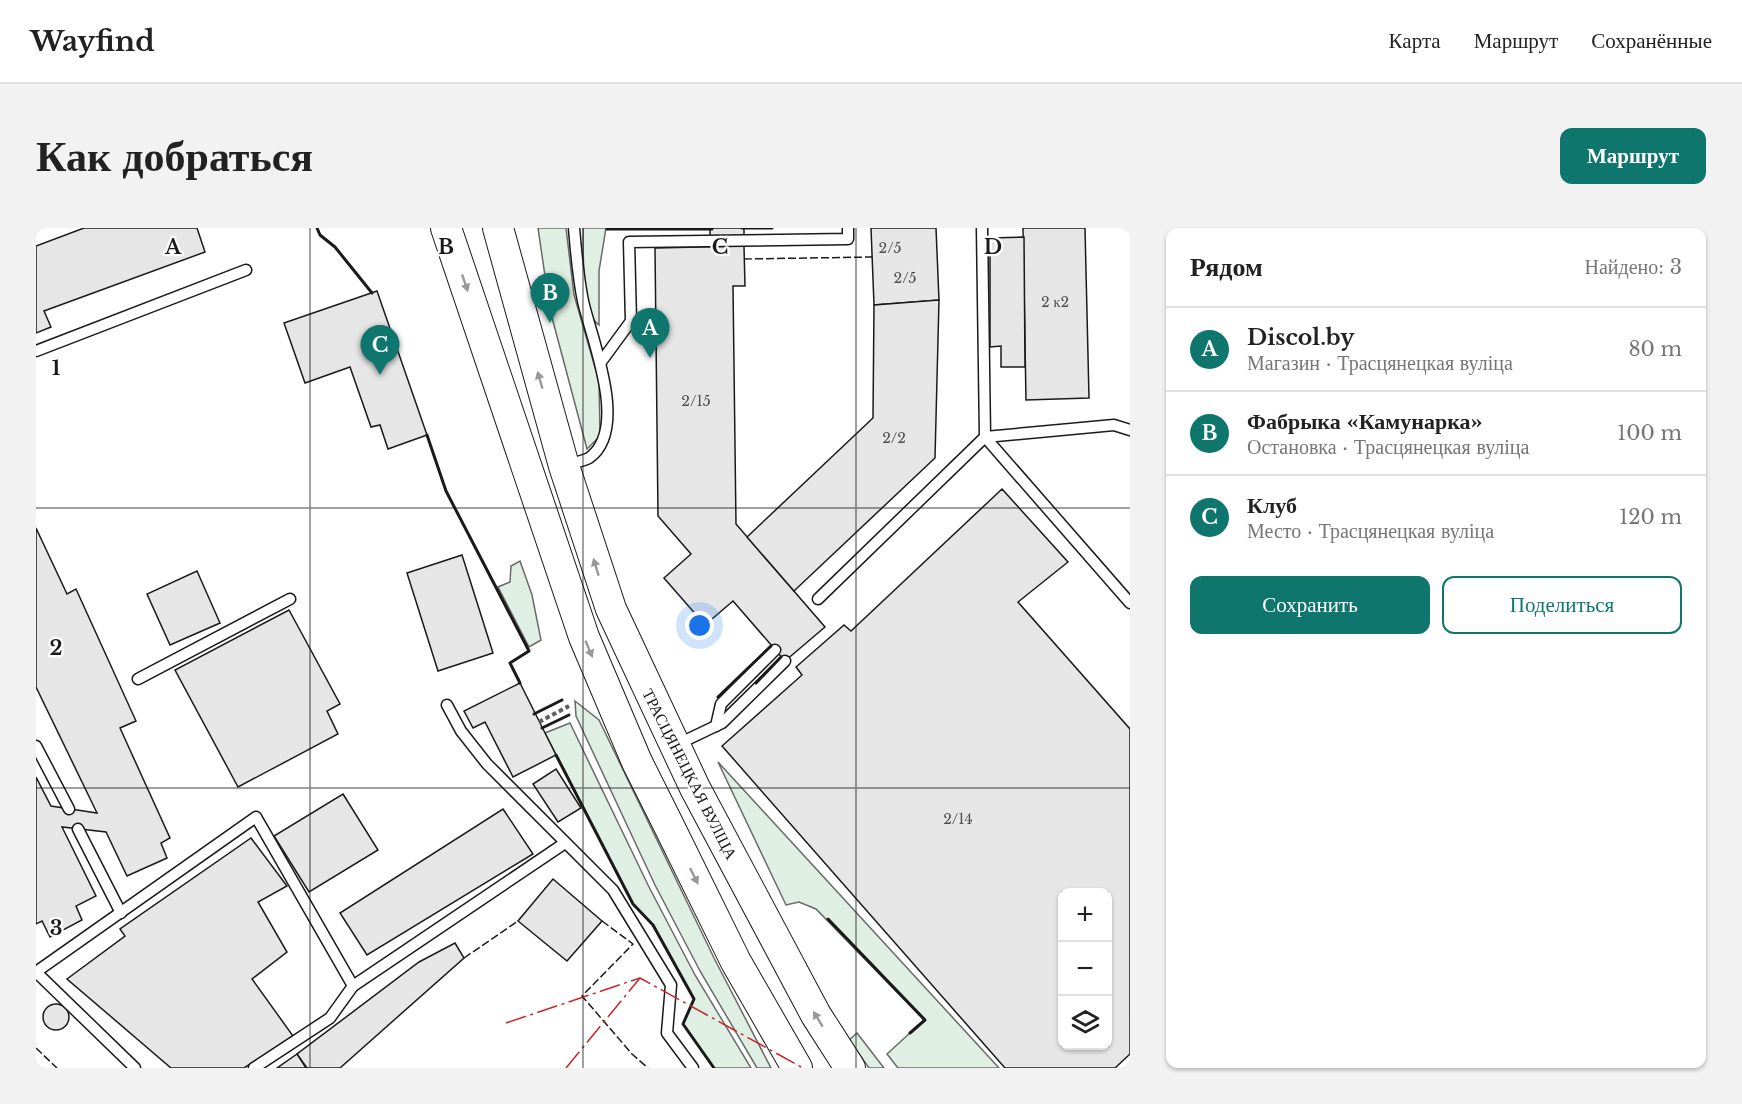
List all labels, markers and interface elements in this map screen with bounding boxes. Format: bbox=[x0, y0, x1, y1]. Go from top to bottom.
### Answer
text: Wayfind bbox=[30, 24, 155, 59]
text: Карта bbox=[1389, 28, 1441, 54]
text: Маршрут bbox=[1474, 28, 1558, 54]
text: Сохранённые bbox=[1591, 28, 1712, 54]
button: Маршрут bbox=[1560, 128, 1706, 184]
text: Как добраться bbox=[36, 130, 313, 182]
text: A bbox=[164, 235, 182, 259]
text: B bbox=[438, 235, 454, 259]
text: C bbox=[712, 235, 728, 259]
text: D bbox=[984, 235, 1002, 259]
house number: 2/5 bbox=[879, 239, 901, 257]
text: Рядом bbox=[1190, 251, 1263, 283]
text: Найдено: 3 bbox=[1584, 255, 1682, 279]
house number: 2/5 bbox=[894, 269, 916, 287]
pin: B bbox=[530, 274, 570, 323]
one-way arrow bbox=[460, 275, 470, 293]
house number: 2 к2 bbox=[1041, 293, 1069, 311]
pin: A bbox=[630, 308, 670, 358]
text: Discol.by bbox=[1247, 324, 1354, 351]
pin: C bbox=[360, 326, 400, 375]
text: A bbox=[1201, 337, 1218, 361]
text: 80 m bbox=[1628, 337, 1682, 361]
text: Магазин · Трасцянецкая вуліца bbox=[1247, 351, 1513, 375]
text: 1 bbox=[52, 356, 61, 380]
one-way arrow bbox=[535, 371, 544, 389]
house number: 2/15 bbox=[681, 392, 711, 410]
text: Фабрыка «Камунарка» bbox=[1247, 408, 1483, 435]
text: B bbox=[1202, 421, 1217, 445]
text: 100 m bbox=[1617, 421, 1682, 445]
house number: 2/2 bbox=[882, 429, 906, 447]
text: Остановка · Трасцянецкая вуліца bbox=[1247, 435, 1529, 459]
text: Клуб bbox=[1247, 492, 1297, 519]
text: C bbox=[1201, 505, 1218, 529]
text: 120 m bbox=[1619, 505, 1682, 529]
text: Место · Трасцянецкая вуліца bbox=[1247, 519, 1494, 543]
one-way arrow bbox=[591, 558, 600, 576]
button: Сохранить bbox=[1190, 576, 1430, 634]
button: Поделиться bbox=[1442, 576, 1682, 634]
your location bbox=[685, 611, 714, 640]
text: 2 bbox=[49, 636, 63, 660]
one-way arrow bbox=[584, 640, 594, 658]
street label: ТРАСЦЯНЕЦКАЯ ВУЛІЦА bbox=[638, 685, 742, 863]
house number: 2/14 bbox=[943, 810, 973, 828]
one-way arrow bbox=[689, 868, 698, 885]
map controls bbox=[1058, 888, 1112, 1050]
button: + bbox=[1058, 888, 1112, 942]
text: 3 bbox=[50, 916, 62, 940]
button: − bbox=[1058, 942, 1112, 996]
button: layers bbox=[1058, 996, 1112, 1050]
one-way arrow bbox=[813, 1011, 824, 1027]

